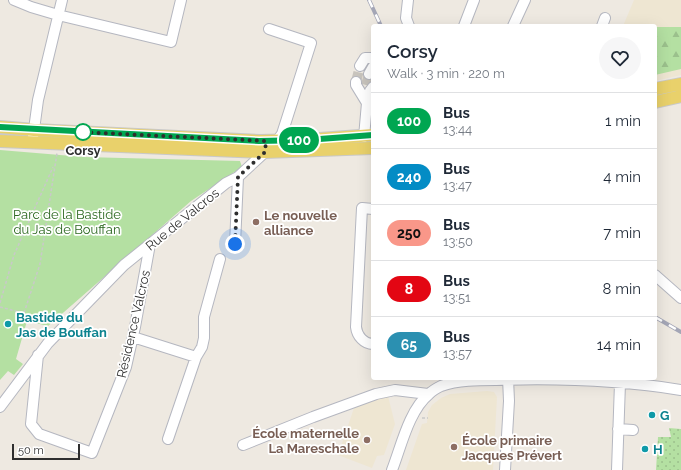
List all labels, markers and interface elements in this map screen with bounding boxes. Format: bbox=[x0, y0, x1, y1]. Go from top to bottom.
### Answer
button: heart bbox=[599, 37, 641, 79]
text: Corsy bbox=[387, 40, 438, 62]
text: Walk · 3 min · 220 m bbox=[387, 66, 505, 81]
text: Bus bbox=[443, 104, 470, 122]
text: 1 min bbox=[605, 112, 641, 130]
text: 100 bbox=[397, 113, 421, 129]
text: 13:44 bbox=[443, 122, 472, 137]
marker: Corsy bbox=[74, 123, 92, 141]
line badge: 100 bbox=[276, 127, 322, 153]
text: 100 bbox=[287, 132, 311, 148]
place label: Corsy bbox=[65, 143, 101, 158]
text: Bus bbox=[443, 160, 470, 178]
text: 4 min bbox=[603, 168, 641, 186]
text: 240 bbox=[397, 169, 421, 185]
text: 13:47 bbox=[443, 178, 472, 193]
street label: Rue de Valcros bbox=[143, 185, 222, 254]
park label: Parc de la Bastide du Jas de Bouffan bbox=[13, 207, 121, 237]
place label: Le nouvelle alliance bbox=[264, 208, 337, 238]
text: Bus bbox=[443, 216, 470, 234]
marker: Le nouvelle alliance bbox=[251, 217, 261, 227]
text: 7 min bbox=[603, 224, 641, 242]
text: 250 bbox=[397, 225, 421, 241]
your location bbox=[225, 234, 245, 254]
text: 13:50 bbox=[443, 234, 473, 249]
street label: Résidence Valcros bbox=[114, 269, 153, 379]
text: Bus bbox=[443, 272, 470, 290]
text: 8 min bbox=[602, 280, 641, 298]
text: 8 bbox=[405, 281, 413, 297]
text: 13:51 bbox=[443, 290, 471, 305]
place label: Bastide du Jas de Bouffan bbox=[16, 310, 107, 340]
marker: Bastide du Jas de Bouffan bbox=[3, 319, 13, 329]
text: Bus bbox=[443, 328, 470, 346]
text: 14 min bbox=[597, 336, 641, 354]
text: 65 bbox=[401, 337, 417, 353]
text: 13:57 bbox=[443, 346, 472, 361]
place label: G bbox=[660, 408, 669, 423]
marker: G bbox=[647, 410, 657, 420]
place label: École maternelle La Mareschale bbox=[252, 426, 359, 456]
place label: École primaire Jacques Prévert bbox=[462, 433, 562, 463]
marker: École maternelle La Mareschale bbox=[362, 435, 372, 445]
scale bar bbox=[12, 442, 80, 461]
marker: École primaire Jacques Prévert bbox=[449, 442, 459, 452]
place label: H bbox=[653, 442, 663, 457]
text: 50 m bbox=[18, 444, 44, 457]
marker: H bbox=[640, 444, 650, 454]

